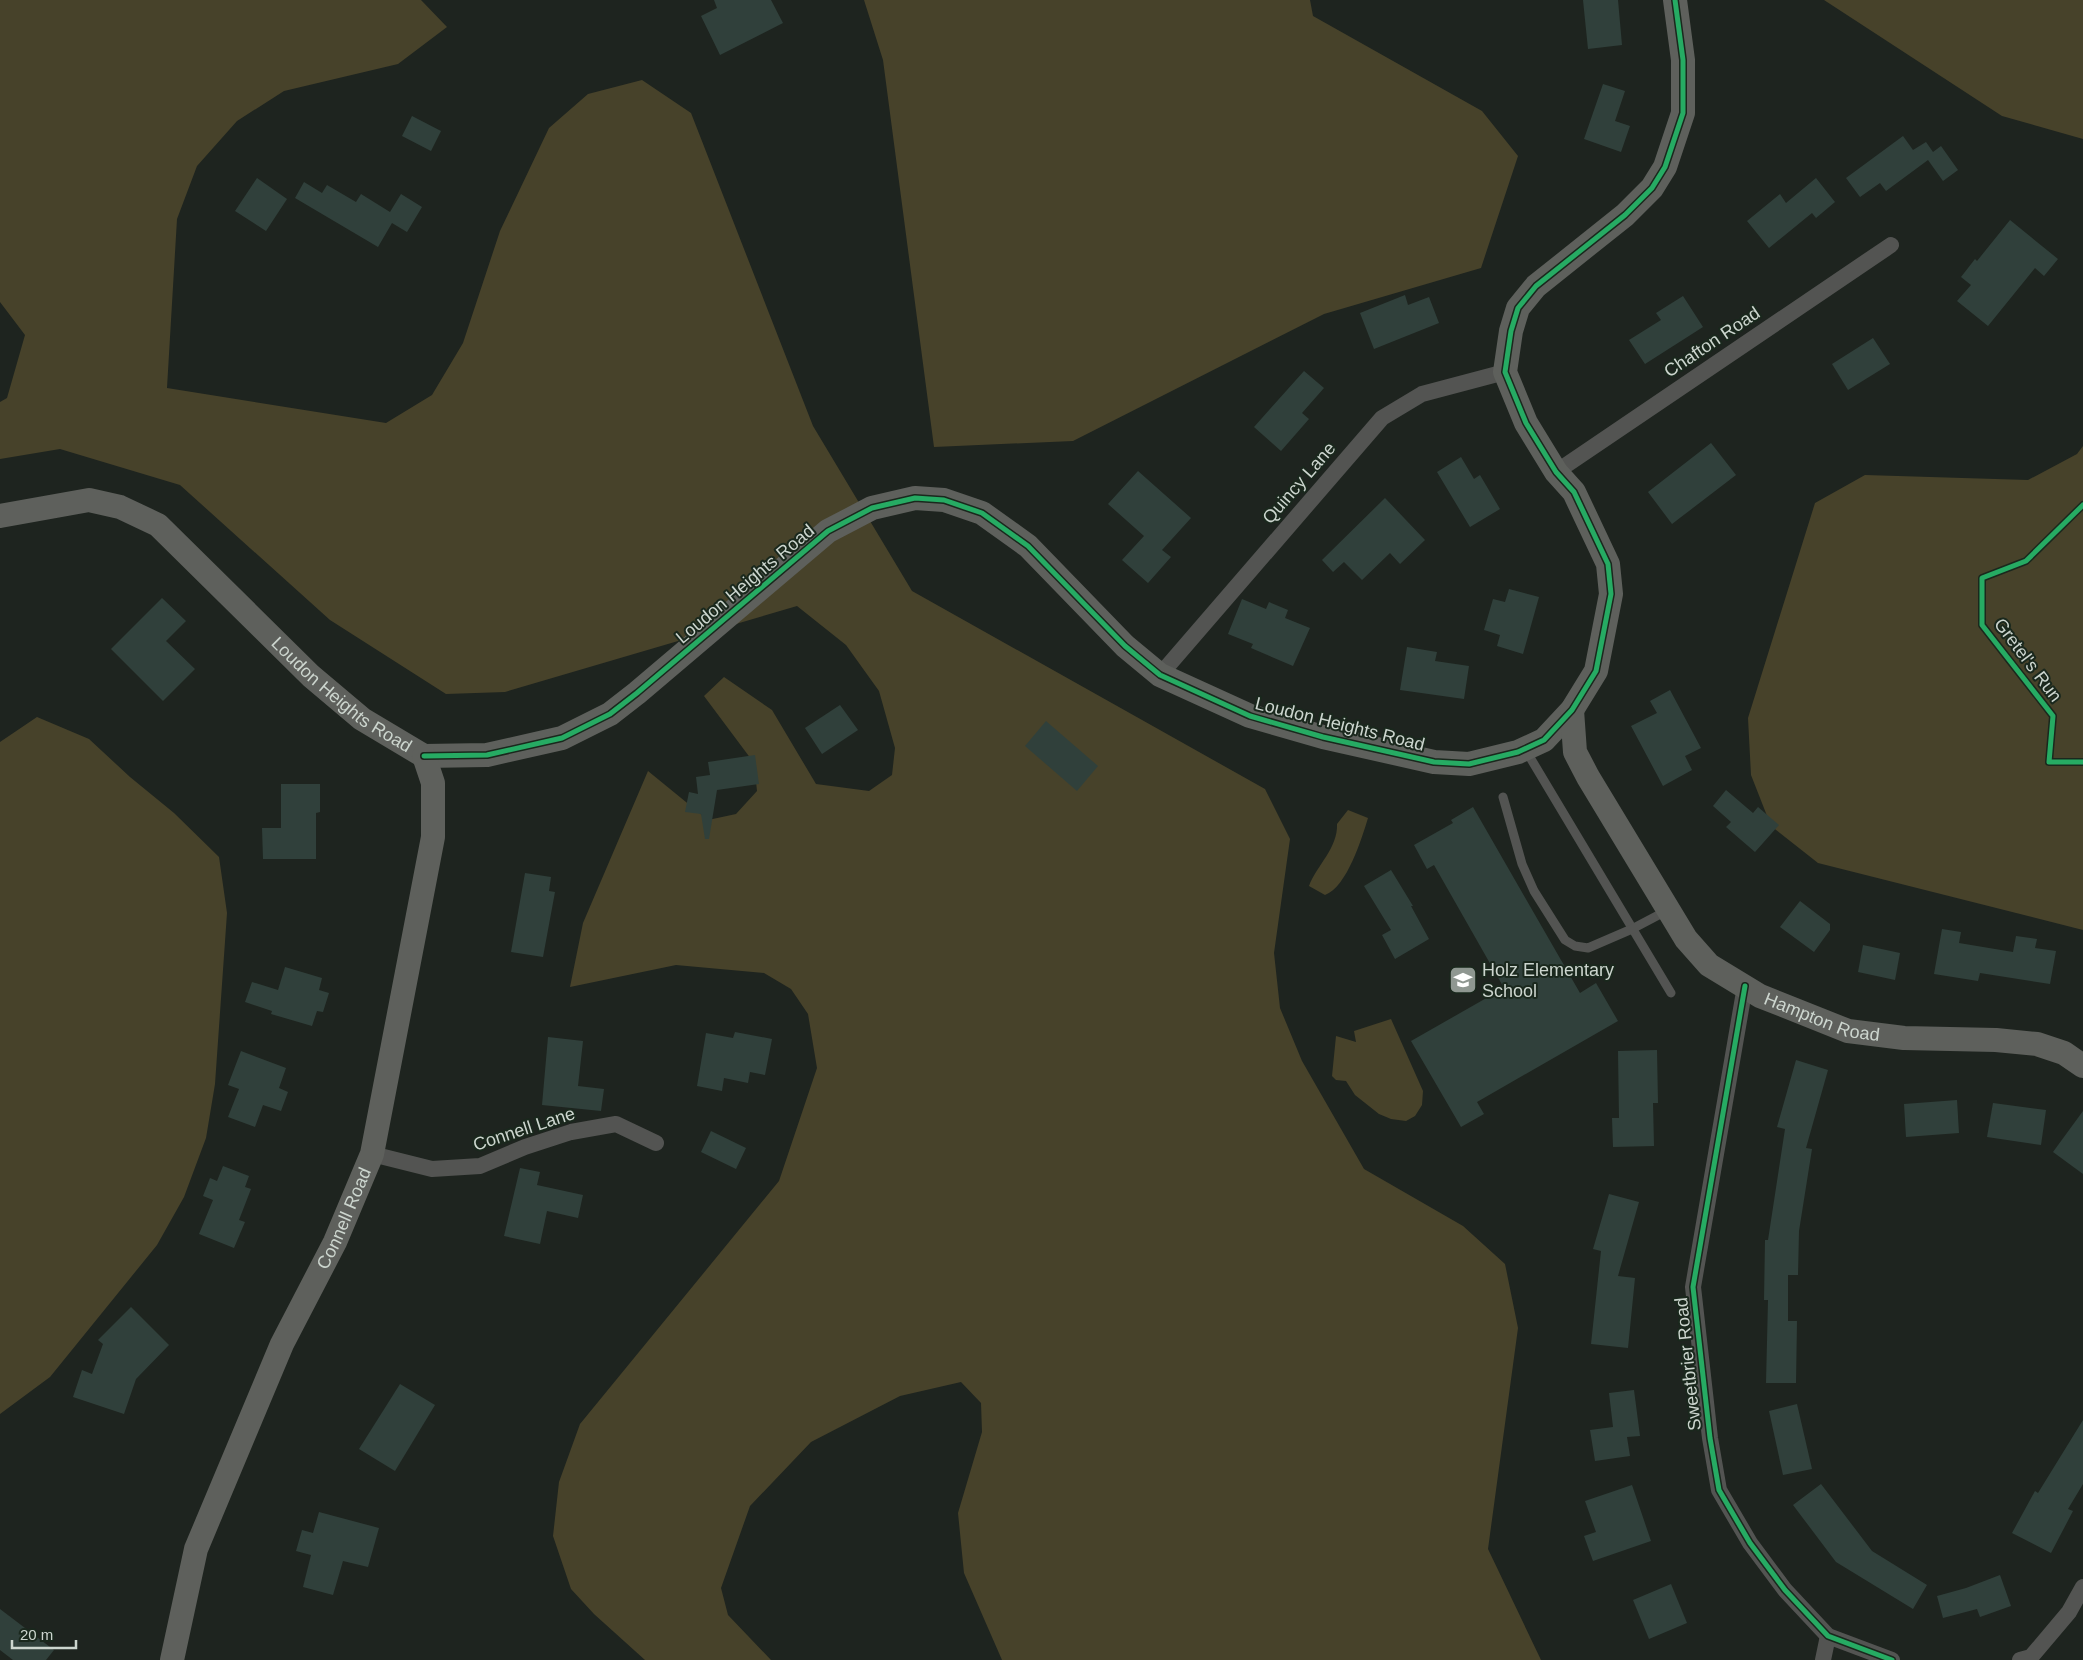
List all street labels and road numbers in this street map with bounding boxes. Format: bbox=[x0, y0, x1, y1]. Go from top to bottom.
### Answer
street label: Chafton Road bbox=[1660, 303, 1764, 381]
street label: Quincy Lane bbox=[1258, 438, 1340, 528]
street label: Loudon Heights Road bbox=[672, 520, 818, 648]
street label: Gretel's Run bbox=[1990, 614, 2066, 706]
street label: Loudon Heights Road bbox=[267, 633, 415, 756]
street label: Loudon Heights Road bbox=[1253, 693, 1427, 755]
street label: Hampton Road bbox=[1761, 989, 1881, 1045]
street label: Connell Lane bbox=[470, 1103, 578, 1155]
street label: Connell Road bbox=[313, 1165, 375, 1273]
street label: Sweetbrier Road bbox=[1671, 1296, 1705, 1432]

